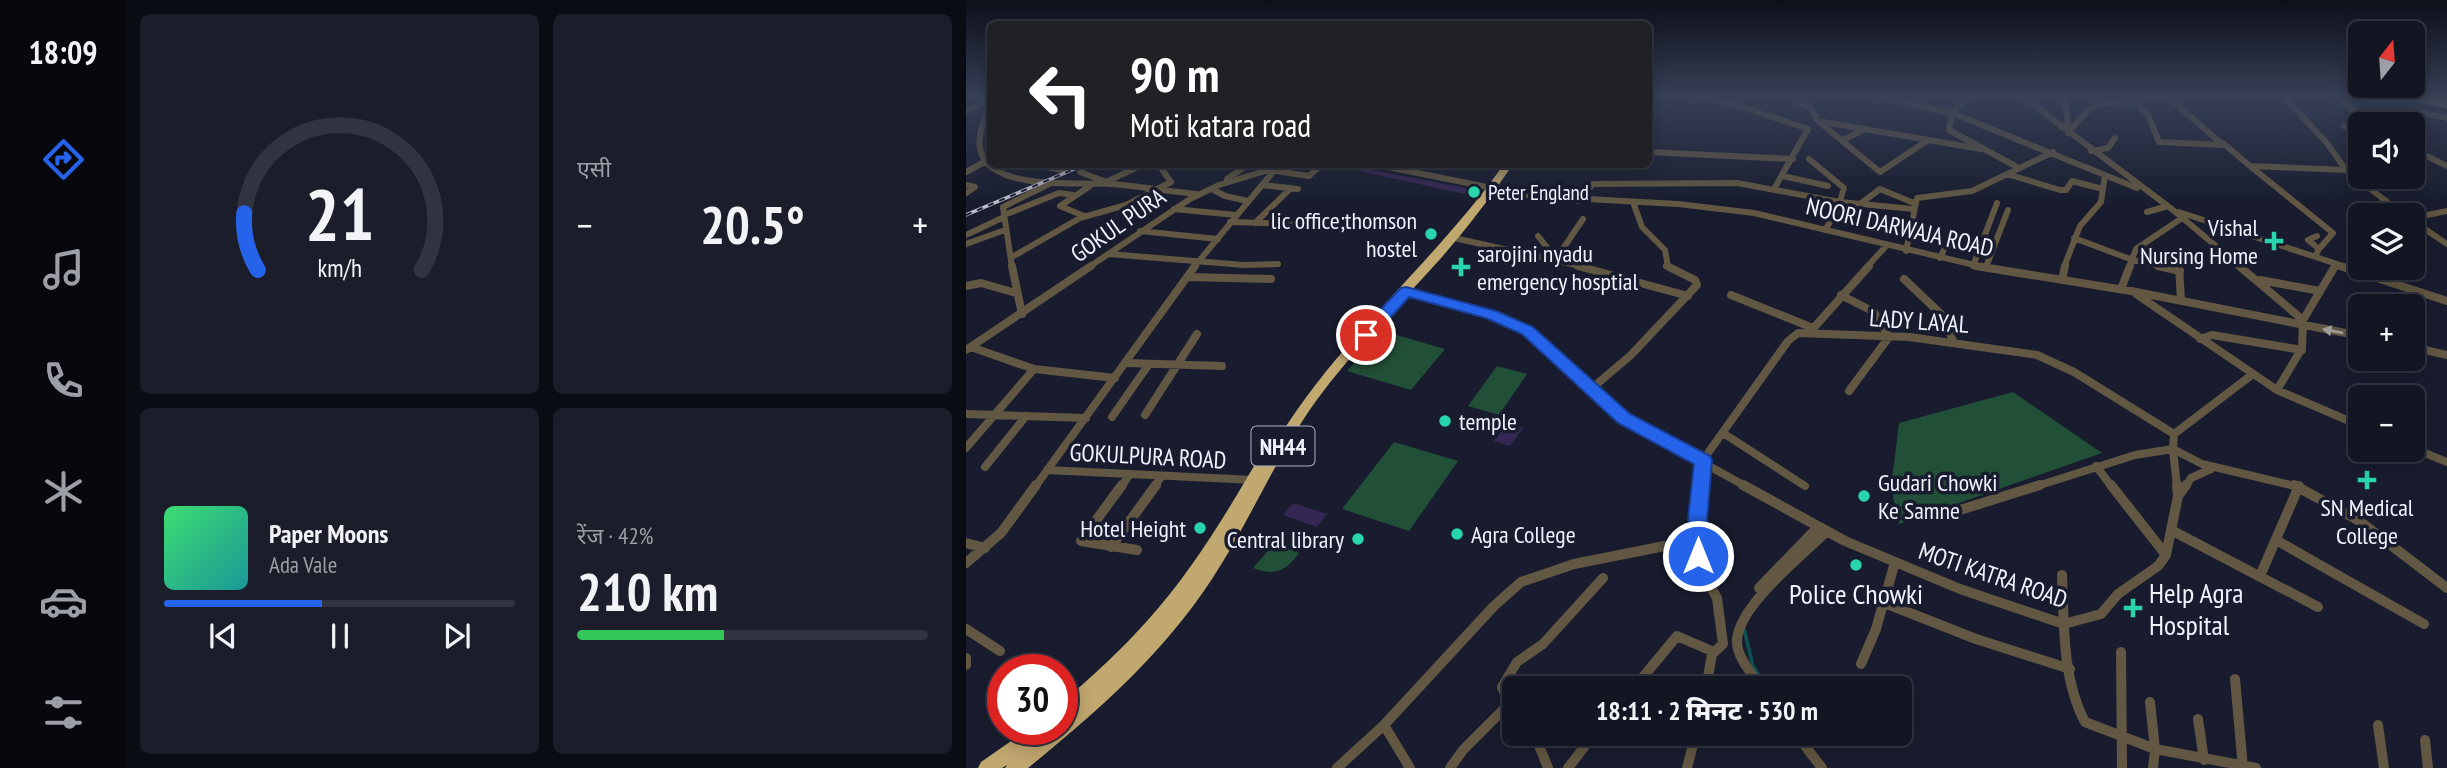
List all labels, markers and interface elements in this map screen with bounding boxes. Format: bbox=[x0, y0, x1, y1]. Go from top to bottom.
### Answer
north arrow bbox=[2348, 21, 2426, 98]
map controls bbox=[2348, 21, 2425, 462]
text: 18:09 bbox=[28, 31, 98, 73]
text: 90 m bbox=[1130, 42, 1219, 106]
icon: left bbox=[1015, 49, 1106, 140]
text: Moti katara road bbox=[1130, 104, 1311, 146]
button: sound bbox=[2348, 112, 2425, 189]
icon: directions bbox=[39, 135, 88, 184]
text: एसी bbox=[577, 154, 611, 183]
text: 21 bbox=[305, 166, 374, 260]
place label: Peter England bbox=[1488, 179, 1589, 206]
street label: GOKUL PURA bbox=[1064, 181, 1172, 269]
marker: Peter England bbox=[1466, 184, 1482, 200]
street label: NOORI DARWAJA ROAD bbox=[1803, 190, 1997, 264]
text: 20.5° bbox=[700, 191, 805, 258]
text: − bbox=[577, 200, 593, 249]
text: + bbox=[912, 200, 928, 249]
button: layers bbox=[2348, 203, 2425, 280]
place label: lic office;thomson hostel bbox=[1271, 205, 1417, 264]
place label: Vishal Nursing Home bbox=[2140, 212, 2258, 271]
marker: lic office;thomson hostel bbox=[1423, 226, 1439, 242]
marker: Vishal Nursing Home bbox=[2264, 231, 2284, 251]
place label: sarojini nyadu emergency hosptial bbox=[1477, 238, 1638, 297]
icon: music bbox=[39, 245, 88, 294]
text: km/h bbox=[317, 252, 362, 284]
marker: sarojini nyadu emergency hosptial bbox=[1451, 257, 1471, 277]
button: + bbox=[2348, 294, 2425, 371]
street label: LADY LAYAL bbox=[1868, 302, 1970, 340]
pin bbox=[1336, 305, 1396, 365]
icon: arrive bbox=[1347, 316, 1385, 354]
one-way arrow bbox=[2321, 325, 2343, 336]
icon: phone bbox=[39, 356, 88, 405]
button: − bbox=[2348, 385, 2425, 462]
place label: temple bbox=[1459, 406, 1517, 437]
marker: temple bbox=[1437, 413, 1453, 429]
road number: NH44 bbox=[1252, 426, 1314, 466]
street label: GOKULPURA ROAD bbox=[1069, 436, 1227, 476]
icon: climate bbox=[39, 467, 88, 516]
place label: Gudari Chowki Ke Samne bbox=[1878, 467, 1997, 526]
marker: SN Medical College bbox=[2357, 470, 2377, 490]
marker: Gudari Chowki Ke Samne bbox=[1856, 488, 1872, 504]
place label: SN Medical College bbox=[2321, 492, 2414, 551]
place label: Hotel Height bbox=[1080, 513, 1186, 544]
text: Paper Moons bbox=[269, 517, 388, 550]
place label: Agra College bbox=[1471, 519, 1576, 550]
position arrow bbox=[1661, 519, 1735, 593]
marker: Hotel Height bbox=[1192, 520, 1208, 536]
text: रेंज · 42% bbox=[577, 521, 653, 550]
place label: Central library bbox=[1227, 524, 1344, 555]
marker: Agra College bbox=[1449, 526, 1465, 542]
marker: Central library bbox=[1350, 531, 1366, 547]
street label: MOTI KATRA ROAD bbox=[1915, 535, 2071, 615]
text: Ada Vale bbox=[269, 550, 337, 579]
marker: Police Chowki bbox=[1848, 557, 1864, 573]
text: 210 km bbox=[577, 558, 718, 625]
place label: Help Agra Hospital bbox=[2149, 574, 2243, 643]
place label: Police Chowki bbox=[1789, 575, 1923, 612]
icon: car bbox=[39, 577, 88, 626]
marker: Help Agra Hospital bbox=[2123, 598, 2143, 618]
icon: previous bbox=[204, 617, 242, 655]
icon: pause bbox=[321, 617, 359, 655]
icon: next bbox=[438, 617, 476, 655]
speed limit sign: 30 bbox=[987, 654, 1078, 745]
icon: filters bbox=[39, 688, 88, 737]
text: 18:11 · 2 मिनट · 530 m bbox=[1596, 694, 1818, 727]

